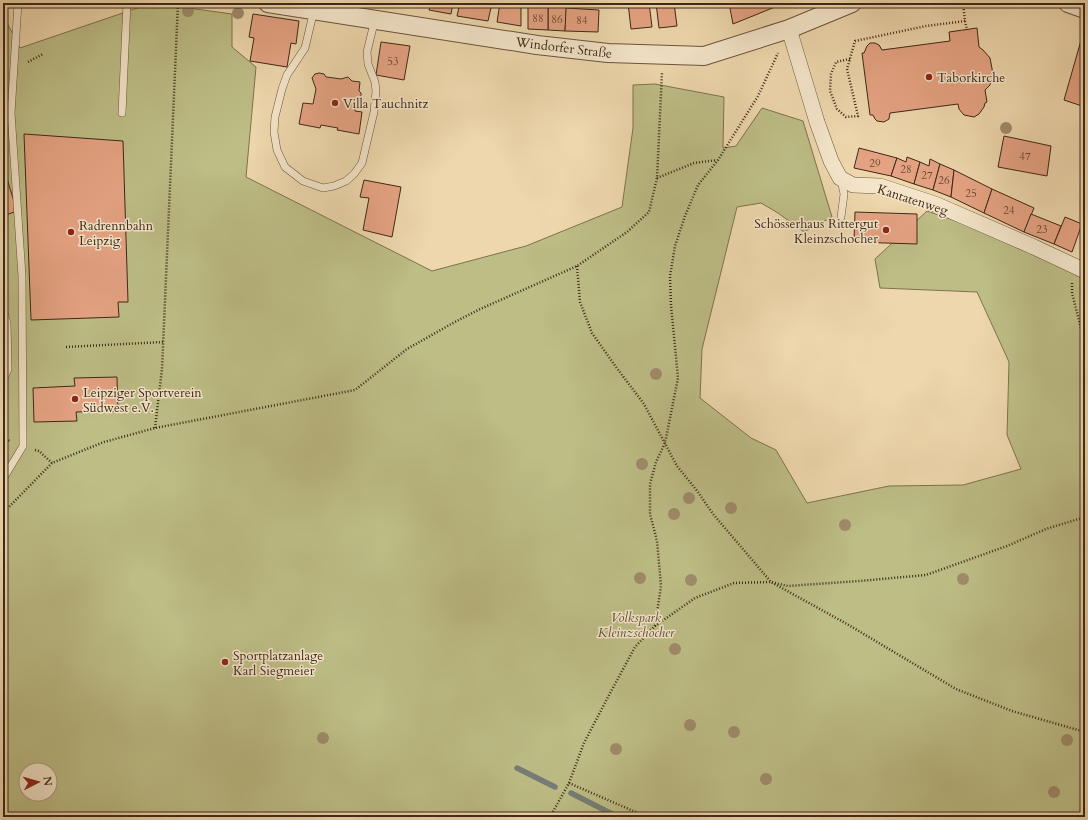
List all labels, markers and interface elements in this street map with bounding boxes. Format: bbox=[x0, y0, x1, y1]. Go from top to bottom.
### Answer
house number: 88 bbox=[532, 11, 544, 26]
house number: 86 bbox=[551, 12, 563, 27]
house number: 84 bbox=[576, 13, 588, 28]
street label: Windorfer Straße bbox=[514, 33, 613, 63]
house number: 53 bbox=[387, 54, 399, 69]
place label: Taborkirche bbox=[937, 69, 1005, 87]
marker: Taborkirche bbox=[924, 72, 934, 82]
place label: Villa Tauchnitz bbox=[343, 95, 428, 113]
marker: Villa Tauchnitz bbox=[330, 98, 340, 108]
house number: 47 bbox=[1019, 149, 1031, 164]
house number: 29 bbox=[869, 156, 881, 171]
house number: 28 bbox=[900, 162, 912, 177]
house number: 27 bbox=[921, 168, 933, 183]
house number: 26 bbox=[938, 173, 950, 188]
street label: Kantatenweg bbox=[875, 180, 951, 220]
house number: 25 bbox=[965, 186, 977, 201]
house number: 24 bbox=[1003, 203, 1015, 218]
place label: Schösserhaus Rittergut Kleinzschocher bbox=[754, 215, 878, 248]
place label: Radrennbahn Leipzig bbox=[79, 217, 154, 250]
house number: 23 bbox=[1036, 222, 1048, 237]
marker: Schösserhaus Rittergut Kleinzschocher bbox=[881, 225, 891, 235]
marker: Radrennbahn Leipzig bbox=[66, 227, 76, 237]
place label: Leipziger Sportverein Südwest e.V. bbox=[83, 384, 202, 417]
marker: Leipziger Sportverein Südwest e.V. bbox=[70, 394, 80, 404]
park label: Volkspark Kleinzschocher bbox=[598, 609, 675, 642]
place label: Sportplatzanlage Karl Siegmeier bbox=[233, 647, 323, 680]
marker: Sportplatzanlage Karl Siegmeier bbox=[220, 657, 230, 667]
north arrow bbox=[18, 762, 58, 802]
text: N bbox=[39, 775, 55, 787]

